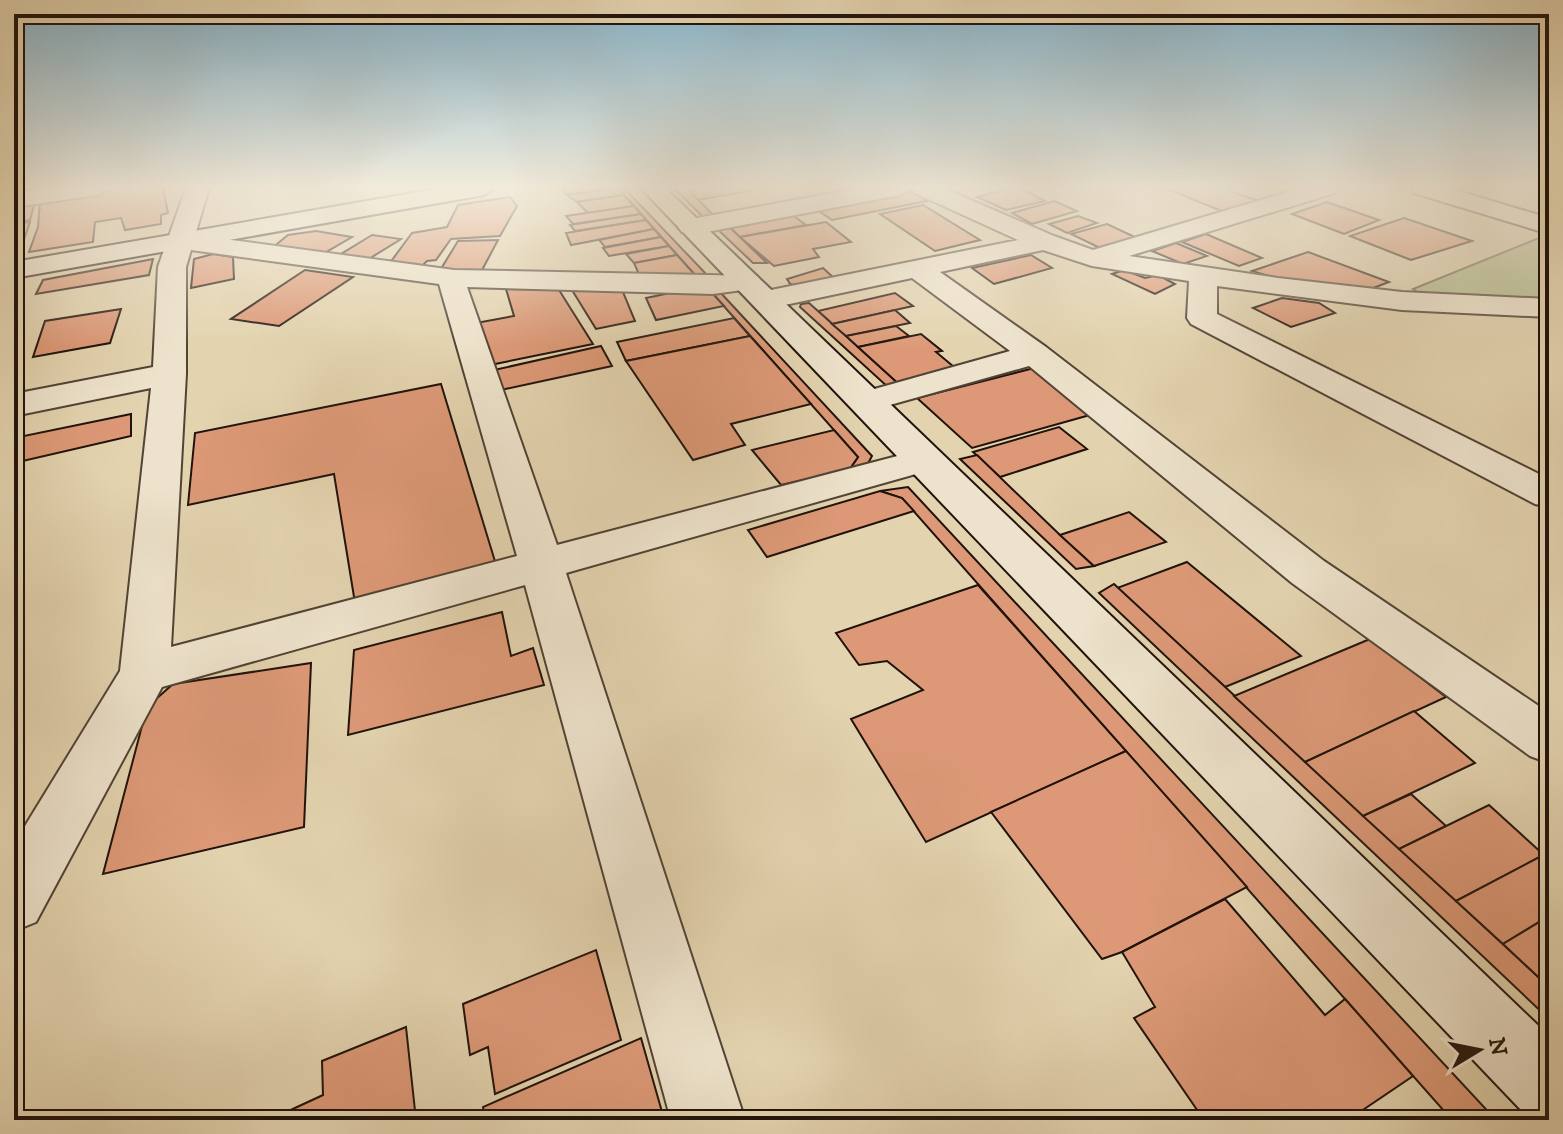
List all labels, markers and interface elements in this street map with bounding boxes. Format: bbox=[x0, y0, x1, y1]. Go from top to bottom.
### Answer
north arrow bbox=[1439, 1010, 1519, 1090]
text: N bbox=[1482, 1036, 1512, 1058]

